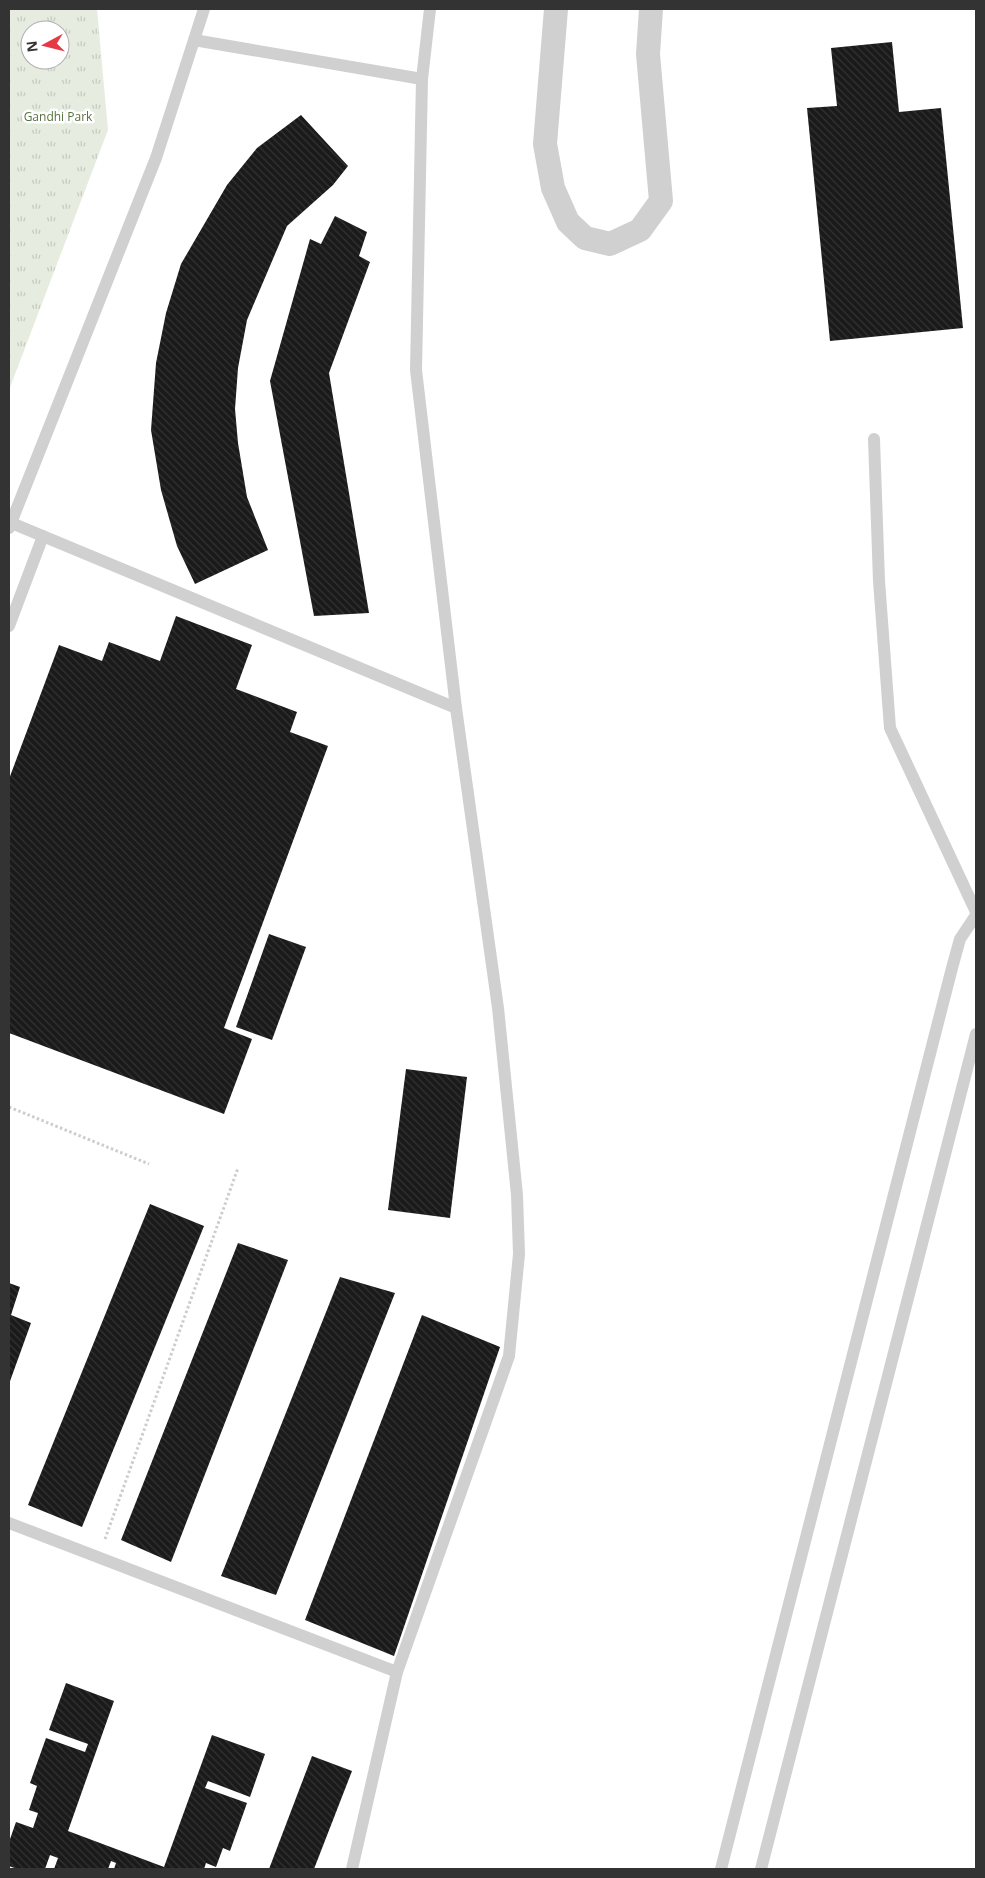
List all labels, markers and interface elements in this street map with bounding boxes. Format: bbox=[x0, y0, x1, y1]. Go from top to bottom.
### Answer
north arrow bbox=[20, 20, 70, 70]
text: N bbox=[21, 40, 42, 53]
park label: Gandhi Park bbox=[24, 108, 93, 125]

